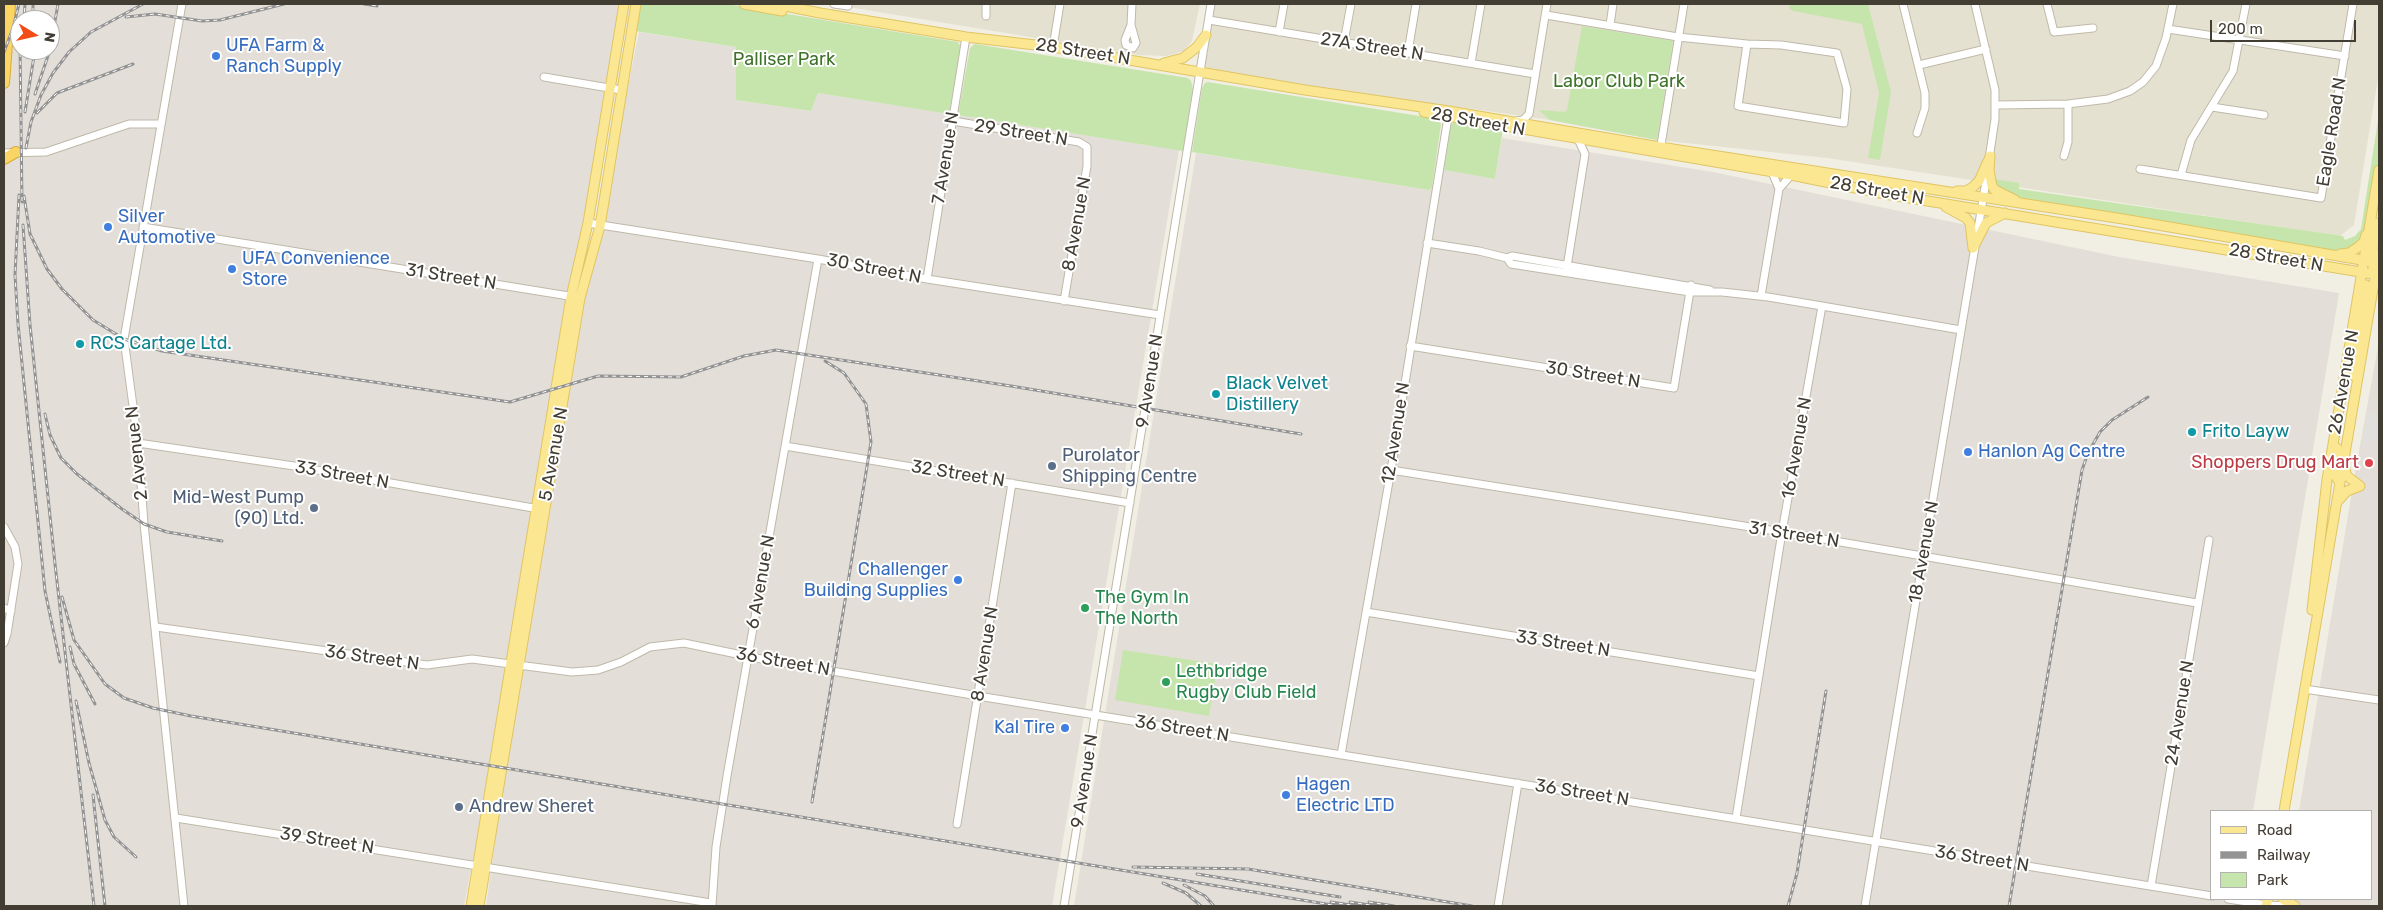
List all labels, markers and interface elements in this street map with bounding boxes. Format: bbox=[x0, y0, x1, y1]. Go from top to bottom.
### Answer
north arrow bbox=[10, 10, 60, 60]
scale bar bbox=[2213, 10, 2359, 42]
text: 200 m bbox=[2218, 20, 2263, 38]
street label: 27A Street N bbox=[1319, 28, 1425, 66]
text: N bbox=[40, 31, 59, 44]
street label: 28 Street N bbox=[1034, 34, 1132, 70]
place label: UFA Farm & Ranch Supply bbox=[226, 35, 342, 78]
park label: Palliser Park bbox=[733, 49, 835, 71]
marker: UFA Farm & Ranch Supply bbox=[210, 50, 222, 62]
park label: Labor Club Park bbox=[1553, 71, 1685, 93]
street label: Eagle Road N bbox=[2313, 76, 2351, 188]
street label: 28 Street N bbox=[1429, 103, 1527, 141]
street label: 7 Avenue N bbox=[928, 110, 964, 206]
street label: 29 Street N bbox=[973, 115, 1069, 151]
street label: 28 Street N bbox=[1828, 172, 1926, 210]
street label: 8 Avenue N bbox=[1058, 175, 1096, 273]
place label: Silver Automotive bbox=[118, 206, 216, 248]
marker: Silver Automotive bbox=[102, 221, 114, 233]
street label: 28 Street N bbox=[2227, 239, 2325, 277]
place label: UFA Convenience Store bbox=[242, 248, 390, 290]
street label: 30 Street N bbox=[825, 249, 923, 289]
street label: 31 Street N bbox=[404, 259, 498, 295]
marker: UFA Convenience Store bbox=[226, 263, 238, 275]
street label: 26 Avenue N bbox=[2324, 328, 2364, 436]
street label: 9 Avenue N bbox=[1132, 332, 1168, 430]
place label: RCS Cartage Ltd. bbox=[90, 333, 232, 355]
marker: RCS Cartage Ltd. bbox=[74, 338, 86, 350]
street label: 30 Street N bbox=[1544, 357, 1642, 393]
place label: Black Velvet Distillery bbox=[1226, 373, 1328, 416]
street label: 12 Avenue N bbox=[1377, 381, 1415, 485]
marker: Black Velvet Distillery bbox=[1210, 388, 1222, 400]
street label: 16 Avenue N bbox=[1777, 395, 1817, 501]
street label: 2 Avenue N bbox=[121, 405, 153, 501]
street label: 5 Avenue N bbox=[535, 405, 573, 503]
place label: Frito Layw bbox=[2202, 421, 2289, 443]
marker: Frito Layw bbox=[2186, 426, 2198, 438]
place label: Hanlon Ag Centre bbox=[1978, 441, 2125, 463]
place label: Purolator Shipping Centre bbox=[1062, 445, 1197, 488]
marker: Hanlon Ag Centre bbox=[1962, 446, 1974, 458]
place label: Shoppers Drug Mart bbox=[2191, 452, 2359, 474]
street label: 33 Street N bbox=[293, 456, 391, 494]
street label: 32 Street N bbox=[910, 456, 1006, 492]
marker: Shoppers Drug Mart bbox=[2363, 457, 2375, 469]
marker: Purolator Shipping Centre bbox=[1046, 460, 1058, 472]
place label: Mid-West Pump (90) Ltd. bbox=[172, 487, 304, 530]
street label: 18 Avenue N bbox=[1904, 499, 1944, 605]
marker: Mid-West Pump (90) Ltd. bbox=[308, 502, 320, 514]
street label: 31 Street N bbox=[1747, 517, 1841, 553]
street label: 6 Avenue N bbox=[742, 533, 780, 631]
place label: Challenger Building Supplies bbox=[804, 559, 948, 602]
marker: Challenger Building Supplies bbox=[952, 574, 964, 586]
place label: The Gym In The North bbox=[1095, 587, 1189, 630]
marker: The Gym In The North bbox=[1079, 602, 1091, 614]
street label: 8 Avenue N bbox=[967, 605, 1003, 703]
street label: 33 Street N bbox=[1514, 626, 1612, 662]
street label: 36 Street N bbox=[323, 641, 421, 675]
street label: 36 Street N bbox=[734, 643, 832, 681]
street label: 24 Avenue N bbox=[2161, 659, 2199, 767]
place label: Lethbridge Rugby Club Field bbox=[1176, 661, 1316, 704]
marker: Lethbridge Rugby Club Field bbox=[1160, 676, 1172, 688]
street label: 36 Street N bbox=[1133, 711, 1231, 747]
place label: Kal Tire bbox=[994, 717, 1055, 739]
marker: Kal Tire bbox=[1059, 722, 1071, 734]
street label: 9 Avenue N bbox=[1067, 732, 1103, 830]
place label: Hagen Electric LTD bbox=[1296, 774, 1395, 816]
street label: 36 Street N bbox=[1533, 775, 1631, 811]
marker: Hagen Electric LTD bbox=[1280, 789, 1292, 801]
place label: Andrew Sheret bbox=[469, 796, 594, 818]
marker: Andrew Sheret bbox=[453, 801, 465, 813]
legend bbox=[2210, 810, 2373, 900]
text: Road bbox=[2257, 821, 2293, 839]
street label: 39 Street N bbox=[278, 823, 376, 859]
street label: 36 Street N bbox=[1933, 841, 2031, 877]
text: Railway bbox=[2257, 846, 2311, 864]
text: Park bbox=[2257, 871, 2288, 889]

